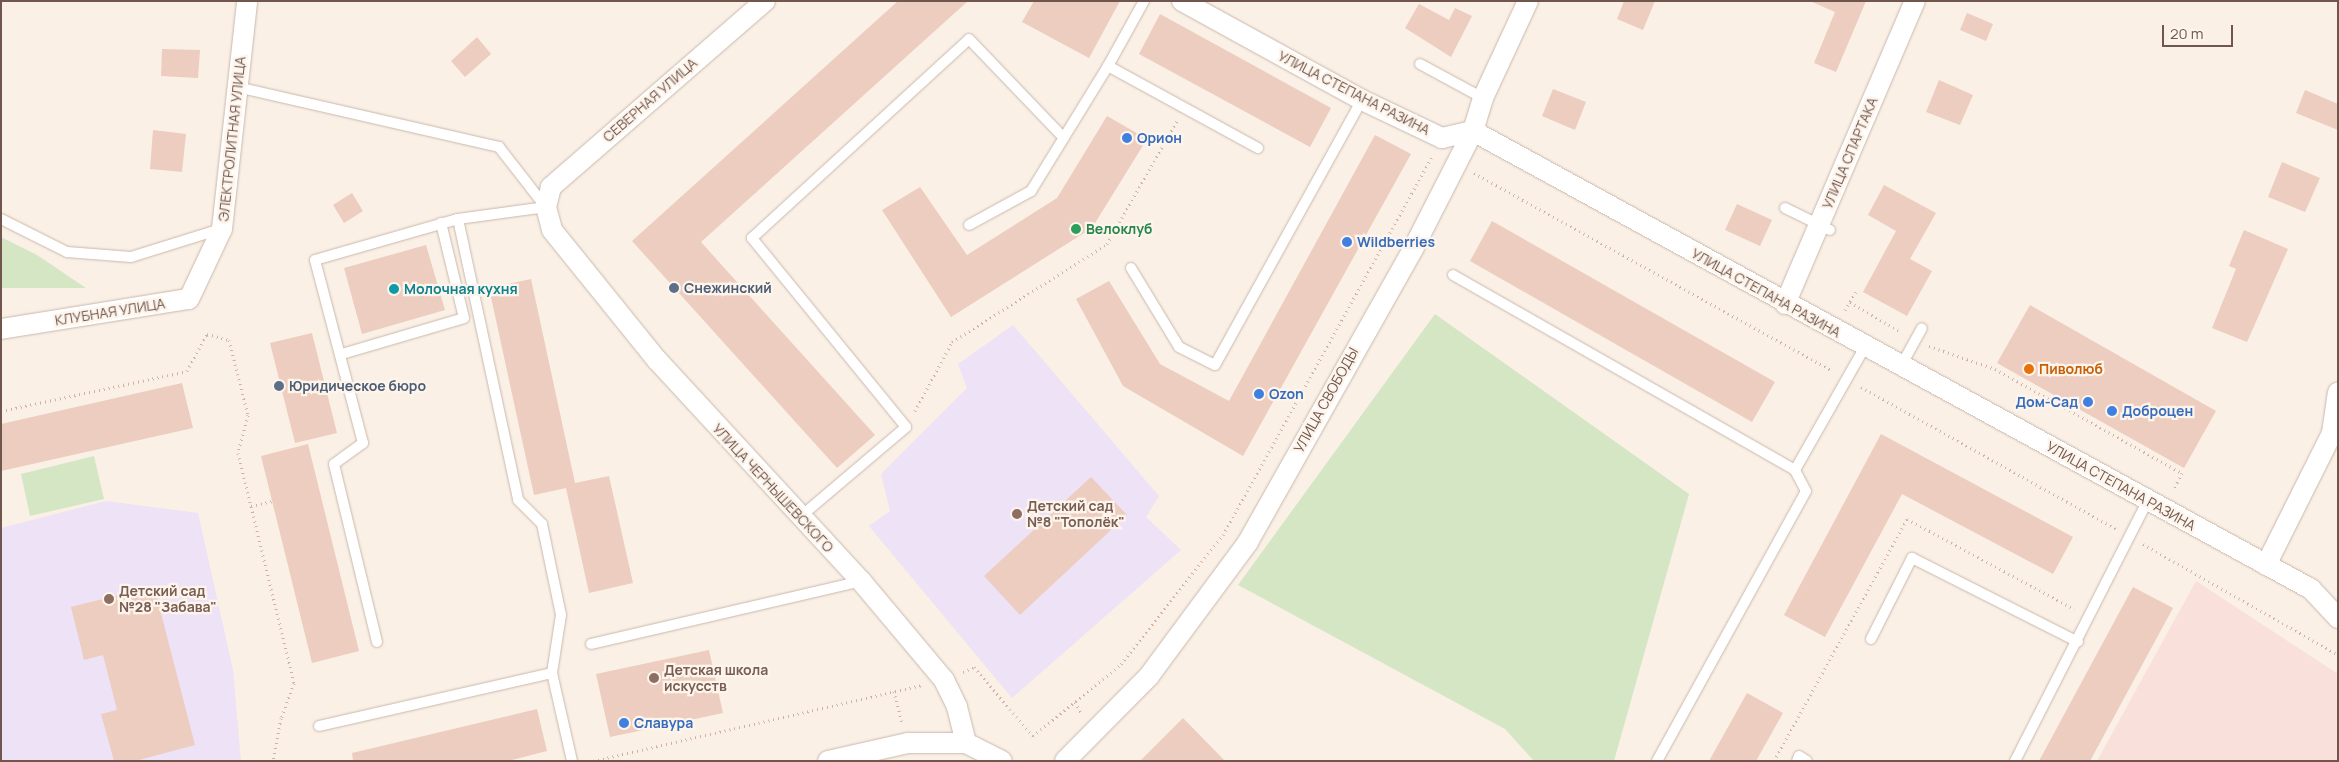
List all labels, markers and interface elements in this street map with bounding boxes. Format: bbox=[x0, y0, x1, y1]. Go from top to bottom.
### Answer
scale bar bbox=[2164, 15, 2235, 47]
text: 20 m bbox=[2170, 23, 2203, 44]
street label: УЛИЦА СТЕПАНА РАЗИНА bbox=[1275, 47, 1433, 139]
street label: СЕВЕРНАЯ УЛИЦА bbox=[600, 55, 700, 145]
street label: ЭЛЕКТРОЛИТНАЯ УЛИЦА bbox=[215, 56, 249, 222]
street label: УЛИЦА СПАРТАКА bbox=[1819, 95, 1881, 211]
place label: Орион bbox=[1137, 130, 1182, 146]
marker: Орион bbox=[1121, 132, 1133, 144]
place label: Велоклуб bbox=[1086, 221, 1152, 237]
marker: Велоклуб bbox=[1070, 223, 1082, 235]
place label: Wildberries bbox=[1357, 234, 1435, 250]
marker: Wildberries bbox=[1341, 236, 1353, 248]
street label: УЛИЦА СТЕПАНА РАЗИНА bbox=[1688, 245, 1844, 341]
place label: Снежинский bbox=[684, 280, 772, 296]
place label: Молочная кухня bbox=[404, 281, 518, 297]
marker: Снежинский bbox=[668, 282, 680, 294]
marker: Молочная кухня bbox=[388, 283, 400, 295]
street label: КЛУБНАЯ УЛИЦА bbox=[54, 295, 166, 329]
street label: УЛИЦА СВОБОДЫ bbox=[1290, 345, 1362, 455]
place label: Пиволюб bbox=[2039, 361, 2103, 377]
marker: Пиволюб bbox=[2023, 363, 2035, 375]
place label: Юридическое бюро bbox=[289, 378, 426, 394]
marker: Юридическое бюро bbox=[273, 380, 285, 392]
place label: Ozon bbox=[1269, 386, 1304, 402]
marker: Ozon bbox=[1253, 388, 1265, 400]
place label: Дом-Сад bbox=[2016, 394, 2078, 410]
marker: Дом-Сад bbox=[2082, 396, 2094, 408]
place label: Доброцен bbox=[2122, 403, 2193, 419]
marker: Доброцен bbox=[2106, 405, 2118, 417]
street label: УЛИЦА ЧЕРНЫШЕВСКОГО bbox=[709, 420, 837, 556]
street label: УЛИЦА СТЕПАНА РАЗИНА bbox=[2043, 438, 2199, 534]
place label: Детский сад №8 "Тополёк" bbox=[1027, 498, 1125, 530]
marker: Детский сад №8 "Тополёк" bbox=[1011, 508, 1023, 520]
place label: Детский сад №28 "Забава" bbox=[119, 583, 217, 616]
marker: Детский сад №28 "Забава" bbox=[103, 593, 115, 605]
place label: Детская школа искусств bbox=[664, 662, 768, 694]
marker: Детская школа искусств bbox=[648, 672, 660, 684]
place label: Славура bbox=[634, 715, 693, 731]
marker: Славура bbox=[618, 717, 630, 729]

